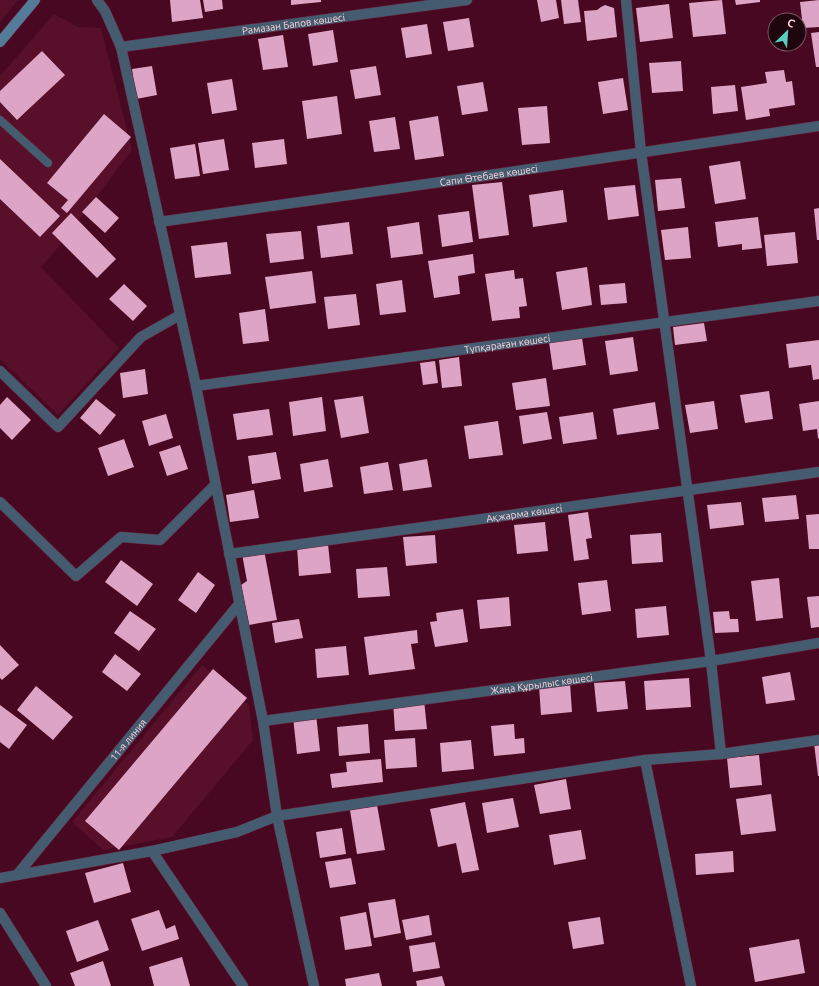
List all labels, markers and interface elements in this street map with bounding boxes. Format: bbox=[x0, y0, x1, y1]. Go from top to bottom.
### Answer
street label: Рамазан Бапов көшесі bbox=[241, 12, 346, 37]
north arrow bbox=[767, 12, 807, 52]
text: С bbox=[786, 16, 797, 30]
street label: Сапи Өтебаев көшесі bbox=[439, 163, 538, 188]
street label: Түпқараған көшесі bbox=[464, 333, 551, 355]
street label: Ақжарма көшесі bbox=[485, 503, 563, 524]
street label: Жаңа Құрылыс көшесі bbox=[490, 672, 593, 696]
street label: 11-я линия bbox=[108, 717, 149, 763]

